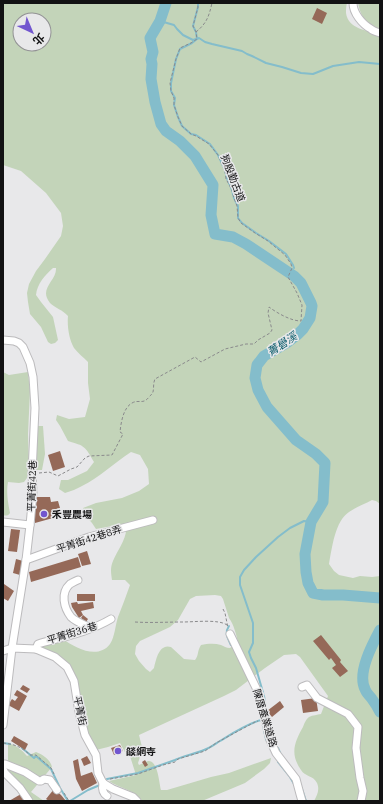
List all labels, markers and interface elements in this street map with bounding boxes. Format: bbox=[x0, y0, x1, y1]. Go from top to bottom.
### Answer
north arrow bbox=[12, 12, 52, 52]
text: 北 bbox=[30, 30, 48, 48]
street label: 狗殷勤古道 bbox=[218, 152, 248, 204]
water label: 菁礐溪 bbox=[264, 328, 301, 359]
street label: 平菁街42巷 bbox=[25, 460, 39, 512]
place label: 禾豐農場 bbox=[52, 508, 92, 521]
marker: 禾豐農場 bbox=[39, 509, 49, 519]
street label: 平菁街42巷8弄 bbox=[55, 522, 123, 556]
street label: 平菁街36巷 bbox=[45, 619, 99, 647]
street label: 陳厝產業道路 bbox=[250, 687, 280, 749]
street label: 平菁街 bbox=[71, 695, 89, 727]
place label: 燄網寺 bbox=[126, 745, 156, 758]
marker: 燄網寺 bbox=[113, 746, 123, 756]

